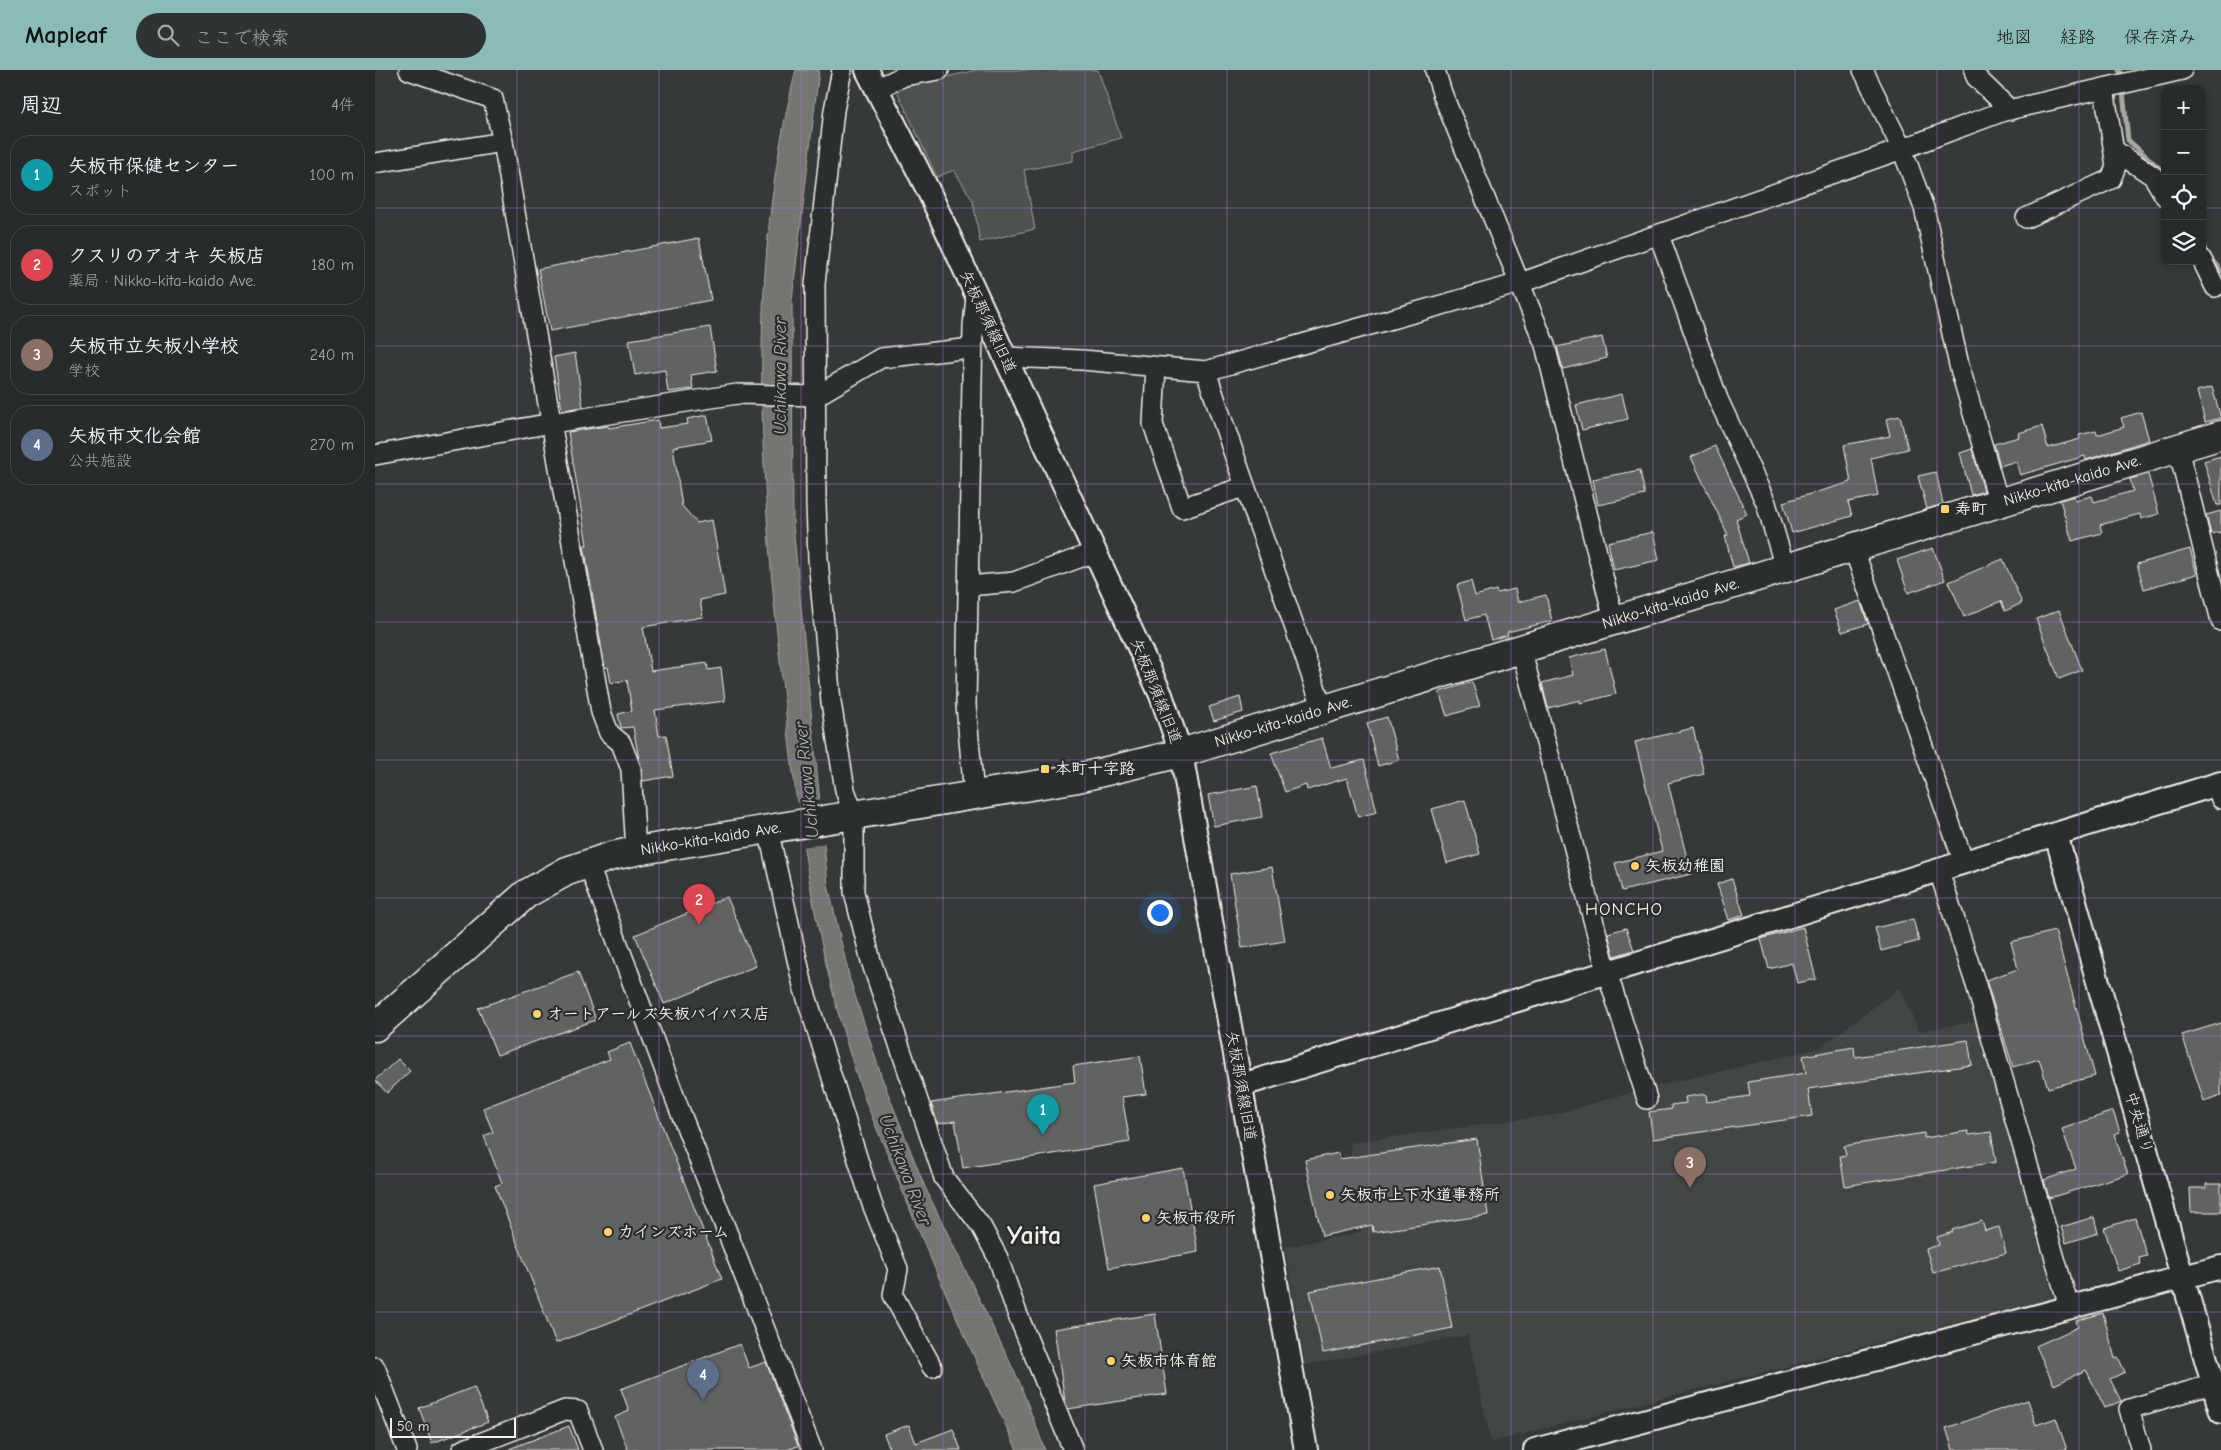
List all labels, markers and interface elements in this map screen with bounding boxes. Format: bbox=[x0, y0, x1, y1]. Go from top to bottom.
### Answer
search box bbox=[136, 13, 486, 58]
text: Mapleaf bbox=[25, 21, 106, 49]
icon: search bbox=[154, 21, 182, 49]
text: ここで検索 bbox=[194, 27, 289, 49]
text: 地図 bbox=[1996, 27, 2032, 48]
text: 経路 bbox=[2060, 27, 2096, 48]
text: 保存済み bbox=[2124, 27, 2196, 48]
map controls bbox=[2161, 85, 2206, 265]
button: + bbox=[2161, 85, 2206, 130]
text: 周辺 bbox=[20, 93, 62, 117]
text: 4件 bbox=[331, 96, 355, 114]
button: − bbox=[2161, 130, 2206, 175]
text: 矢板市保健センター bbox=[68, 155, 239, 177]
text: 1 bbox=[34, 166, 40, 184]
text: 100 m bbox=[310, 166, 354, 184]
button: locate bbox=[2161, 175, 2206, 220]
text: スポット bbox=[68, 182, 132, 200]
button: layers bbox=[2161, 220, 2206, 265]
text: クスリのアオキ 矢板店 bbox=[68, 245, 265, 267]
text: 2 bbox=[33, 256, 41, 274]
text: 180 m bbox=[311, 256, 354, 274]
street label: 矢板那須線旧道 bbox=[956, 267, 1020, 377]
text: 薬局 · Nikko-kita-kaido Ave. bbox=[68, 272, 256, 290]
water label: Uchikawa River bbox=[770, 316, 791, 435]
text: 矢板市立矢板小学校 bbox=[68, 335, 239, 357]
text: 3 bbox=[33, 346, 41, 364]
text: 240 m bbox=[310, 346, 354, 364]
text: 学校 bbox=[68, 362, 100, 380]
text: 矢板市文化会館 bbox=[68, 425, 201, 447]
text: 4 bbox=[33, 436, 41, 454]
text: 270 m bbox=[310, 436, 354, 454]
street label: Nikko-kita-kaido Ave. bbox=[2001, 451, 2143, 510]
text: 公共施設 bbox=[68, 452, 132, 470]
place label: 寿町 bbox=[1955, 500, 1987, 518]
marker: 寿町 bbox=[1939, 503, 1951, 515]
street label: Nikko-kita-kaido Ave. bbox=[1600, 574, 1741, 633]
street label: 矢板那須線旧道 bbox=[1127, 636, 1185, 746]
street label: Nikko-kita-kaido Ave. bbox=[1213, 692, 1354, 751]
water label: Uchikawa River bbox=[790, 720, 824, 839]
place label: 本町十字路 bbox=[1055, 760, 1135, 778]
marker: 本町十字路 bbox=[1039, 763, 1051, 775]
street label: Nikko-kita-kaido Ave. bbox=[639, 818, 782, 859]
place label: 矢板幼稚園 bbox=[1645, 857, 1725, 875]
marker: 矢板幼稚園 bbox=[1629, 860, 1641, 872]
pin: 2 bbox=[683, 884, 715, 925]
district label: HONCHO bbox=[1585, 899, 1663, 920]
your location bbox=[1147, 900, 1173, 926]
place label: オートアールズ矢板バイパス店 bbox=[547, 1005, 769, 1023]
marker: オートアールズ矢板バイパス店 bbox=[531, 1008, 543, 1020]
street label: 矢板那須線旧道 bbox=[1222, 1029, 1260, 1143]
street label: 中央通り bbox=[2122, 1090, 2156, 1156]
pin: 1 bbox=[1027, 1094, 1059, 1135]
water label: Uchikawa River bbox=[874, 1111, 936, 1229]
pin: 3 bbox=[1674, 1147, 1706, 1188]
place label: 矢板市上下水道事務所 bbox=[1340, 1186, 1500, 1204]
marker: 矢板市上下水道事務所 bbox=[1324, 1189, 1336, 1201]
place label: 矢板市役所 bbox=[1156, 1209, 1236, 1227]
marker: 矢板市役所 bbox=[1140, 1212, 1152, 1224]
district label: Yaita bbox=[1007, 1221, 1061, 1251]
place label: カインズホーム bbox=[618, 1223, 729, 1241]
marker: カインズホーム bbox=[602, 1226, 614, 1238]
place label: 矢板市体育館 bbox=[1121, 1352, 1217, 1370]
marker: 矢板市体育館 bbox=[1105, 1355, 1117, 1367]
pin: 4 bbox=[687, 1359, 719, 1400]
scale bar bbox=[390, 1415, 516, 1438]
text: 50 m bbox=[397, 1418, 429, 1435]

